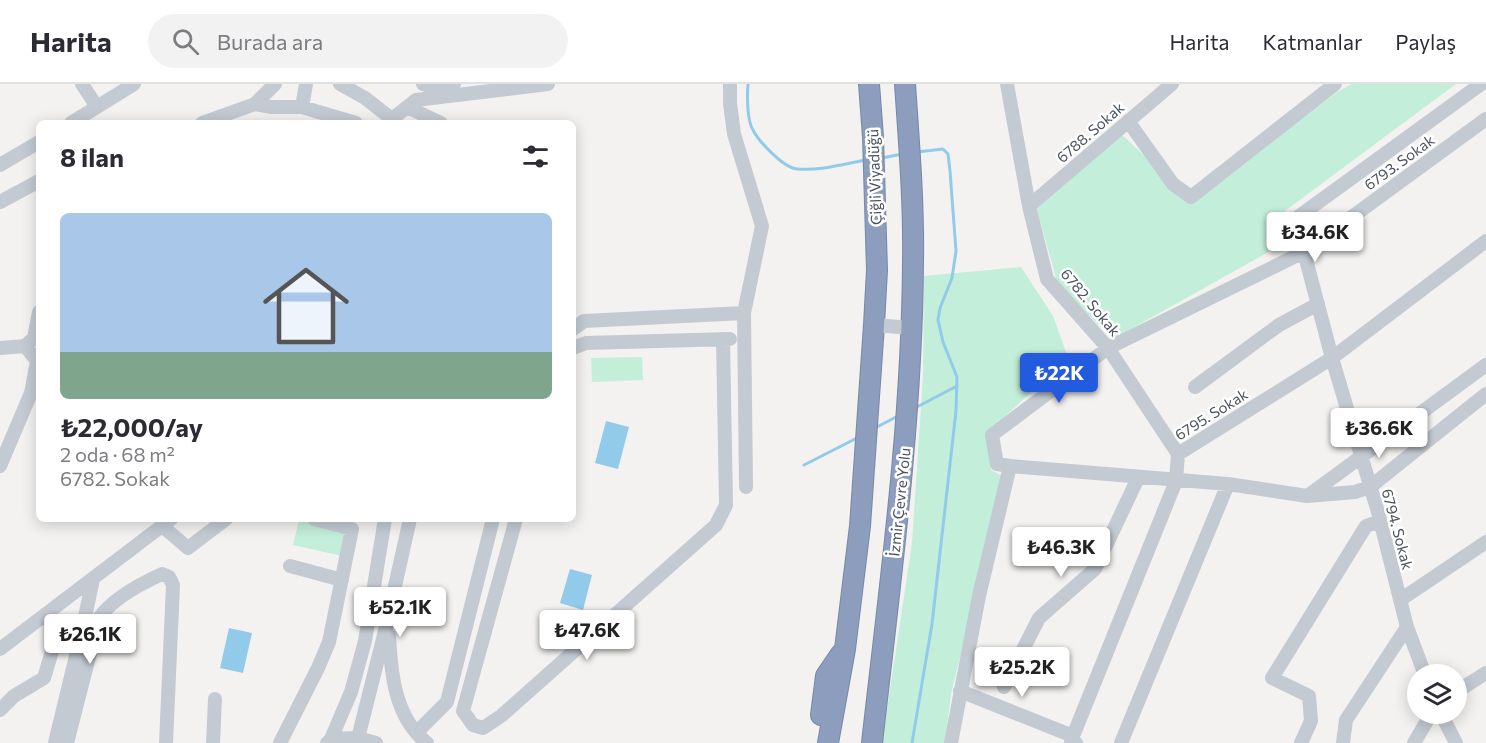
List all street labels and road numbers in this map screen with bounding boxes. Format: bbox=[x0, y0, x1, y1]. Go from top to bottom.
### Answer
street label: 6788. Sokak bbox=[1053, 98, 1127, 166]
street label: Çiğli Viyadüğü bbox=[863, 129, 885, 225]
street label: 6793. Sokak bbox=[1360, 130, 1438, 194]
street label: 6782. Sokak bbox=[1058, 265, 1124, 339]
street label: 6795. Sokak bbox=[1171, 384, 1251, 444]
street label: İzmir Çevre Yolu bbox=[884, 447, 914, 557]
street label: 6794. Sokak bbox=[1379, 486, 1417, 572]

